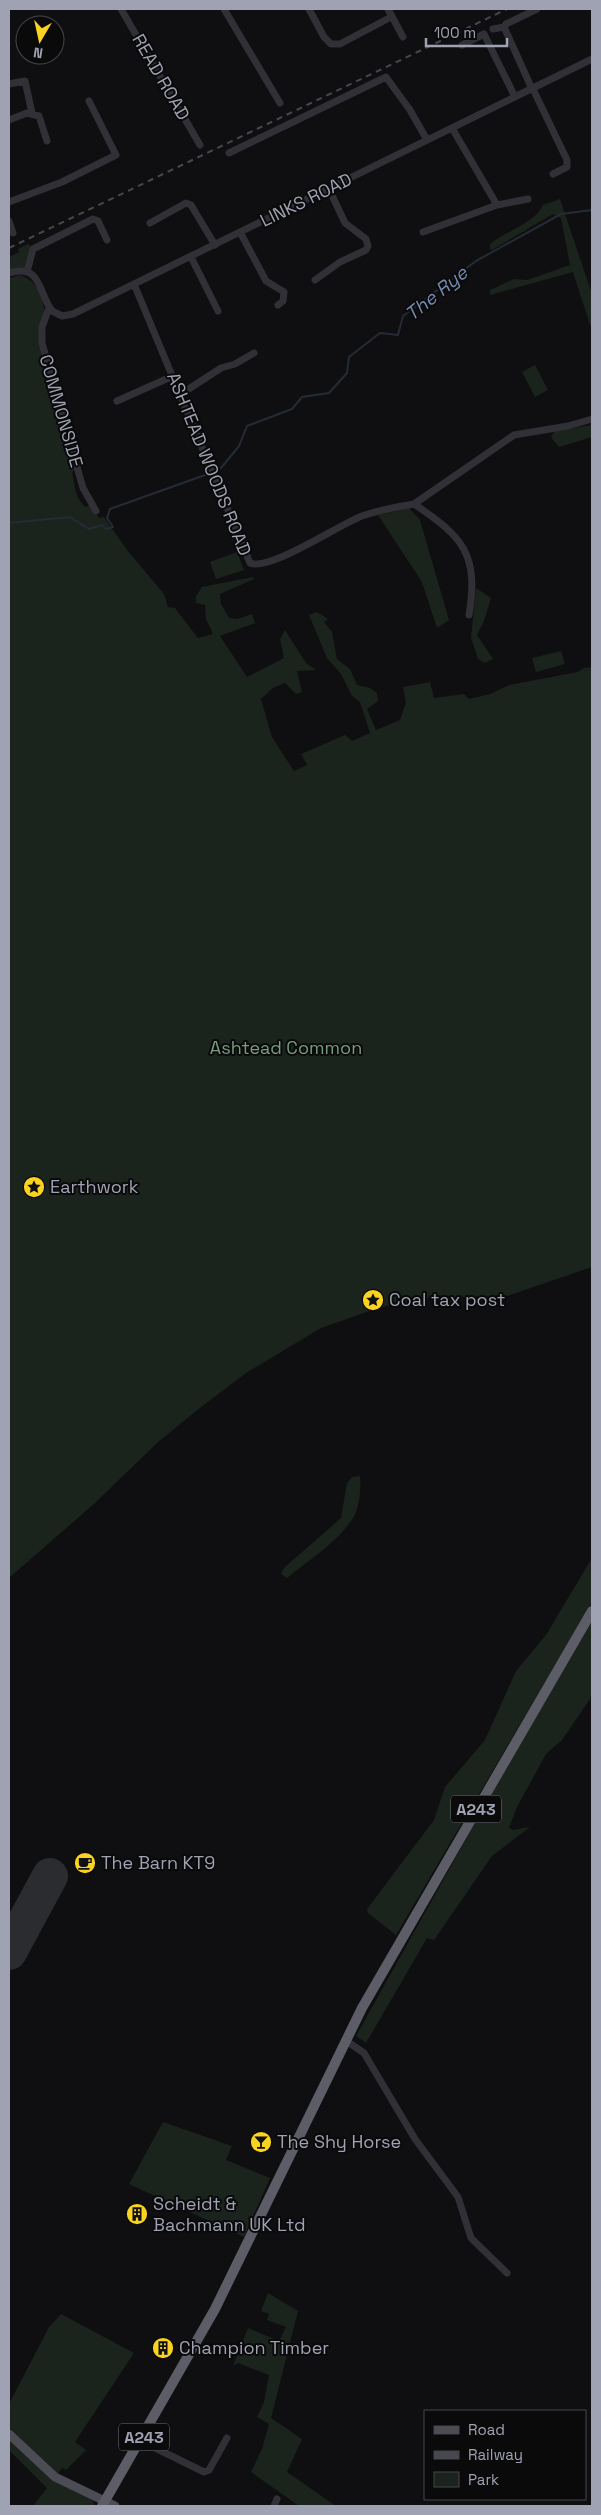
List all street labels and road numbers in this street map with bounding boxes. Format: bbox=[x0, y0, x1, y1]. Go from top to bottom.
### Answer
street label: READ ROAD bbox=[127, 29, 195, 124]
street label: LINKS ROAD bbox=[256, 167, 355, 232]
street label: COMMONSIDE bbox=[34, 352, 89, 470]
street label: ASHTEAD WOODS ROAD bbox=[162, 369, 257, 559]
road number: A243 bbox=[451, 1796, 501, 1822]
road number: A243 bbox=[119, 2424, 169, 2450]

